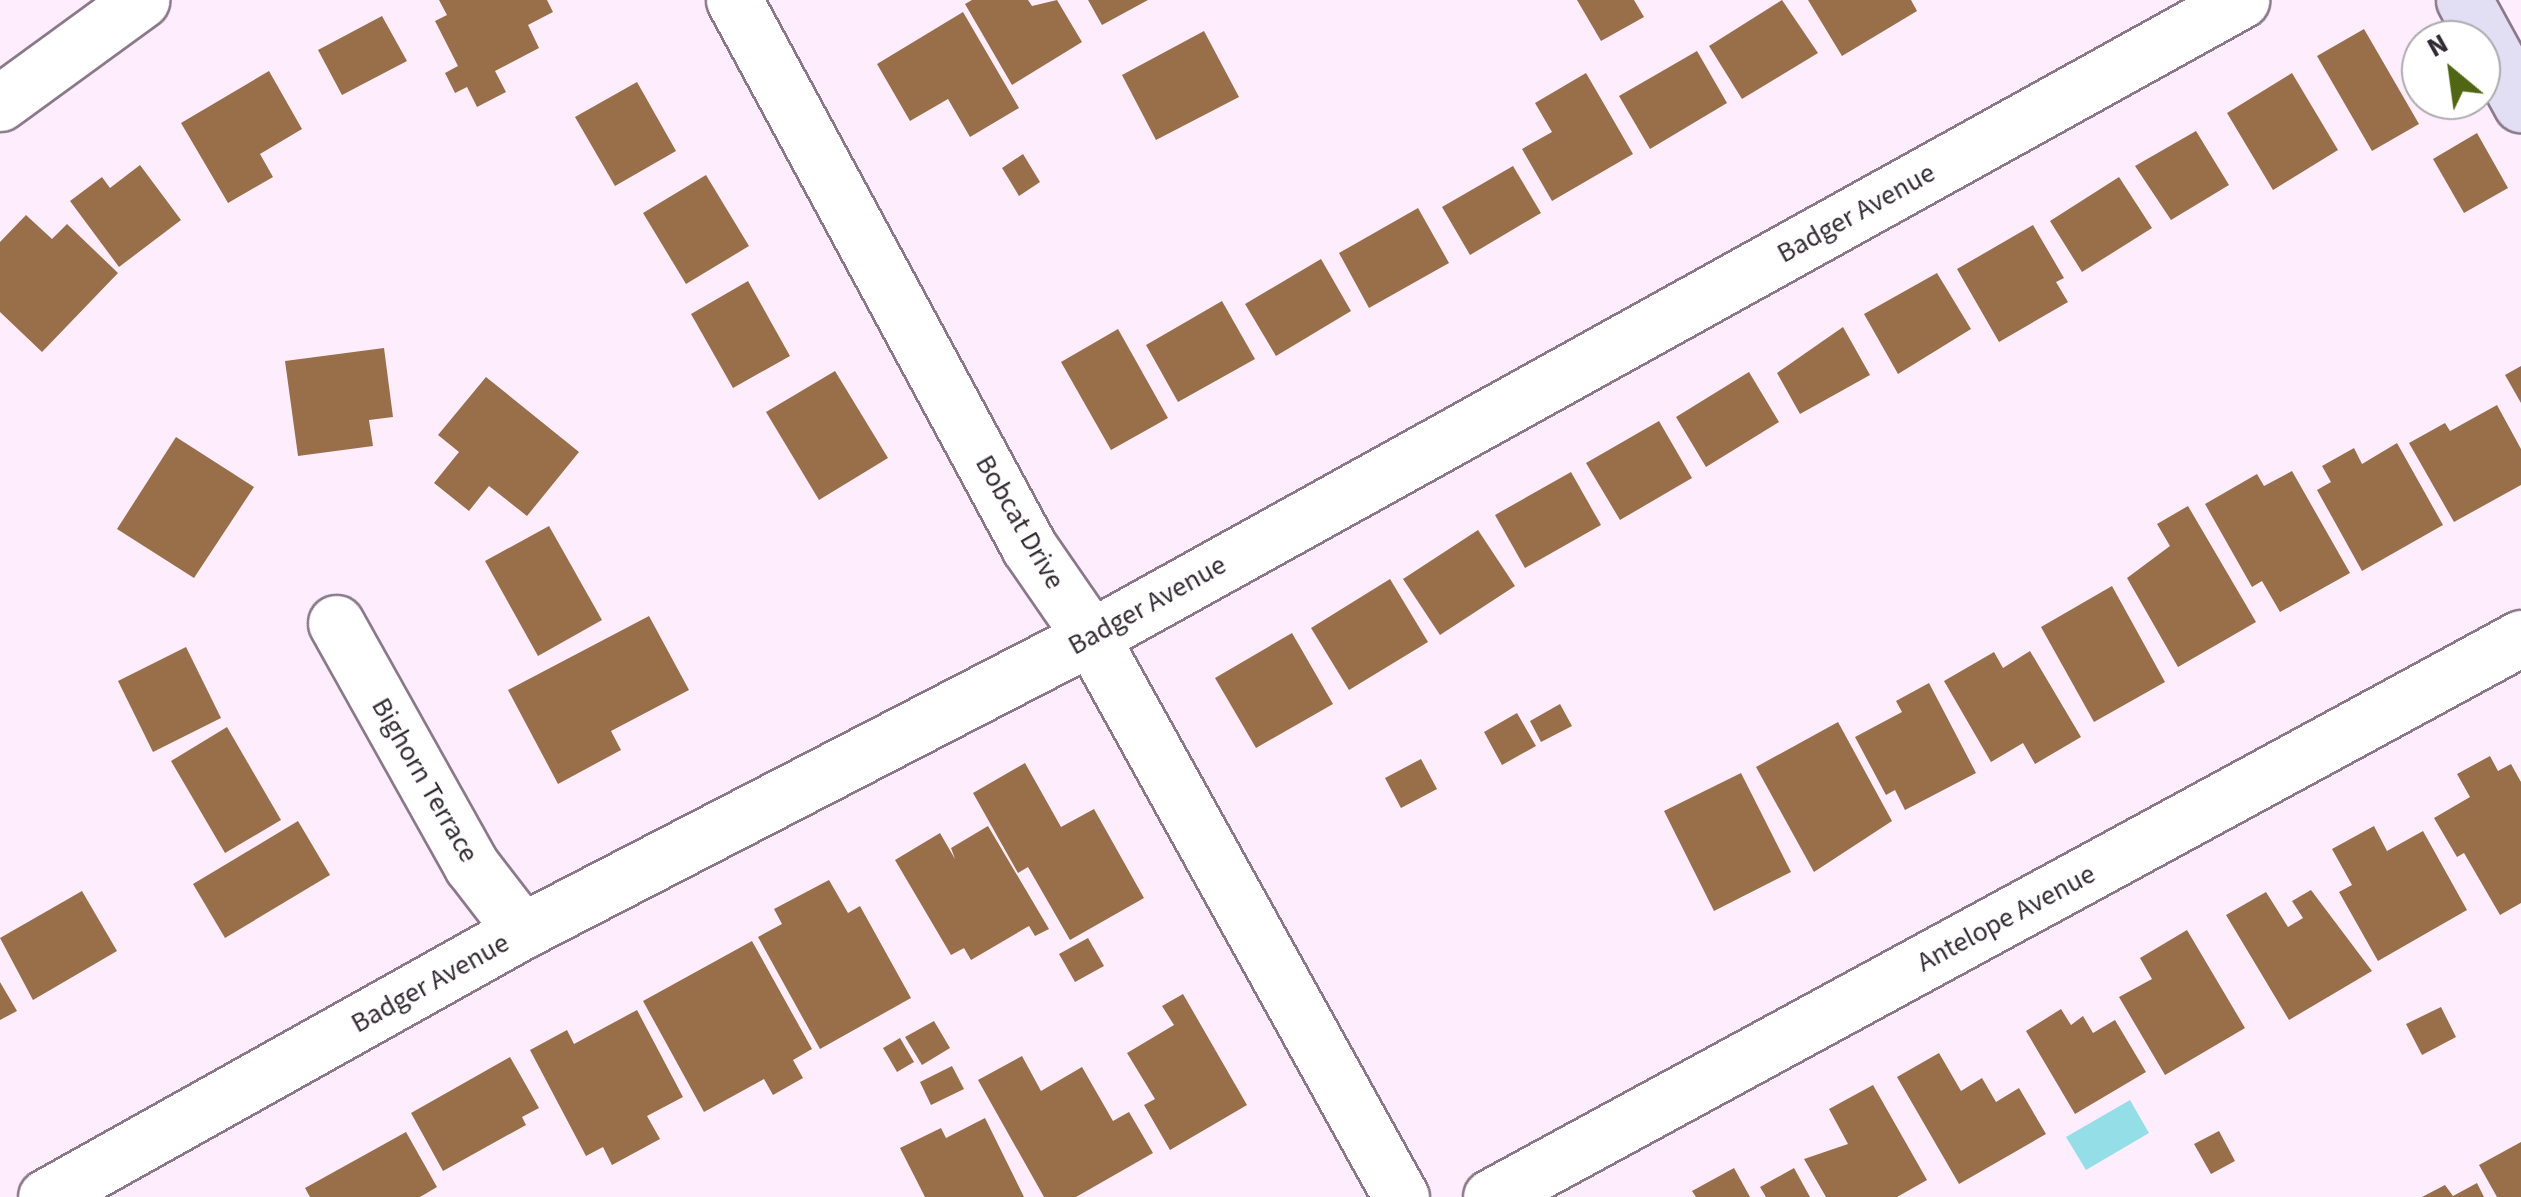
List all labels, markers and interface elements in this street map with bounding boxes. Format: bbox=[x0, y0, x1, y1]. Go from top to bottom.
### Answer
north arrow bbox=[2401, 20, 2501, 120]
text: N bbox=[2420, 24, 2455, 68]
street label: Badger Avenue bbox=[1771, 156, 1941, 270]
street label: Bobcat Drive bbox=[968, 449, 1072, 595]
street label: Badger Avenue bbox=[1062, 548, 1232, 662]
street label: Bighorn Terrace bbox=[364, 692, 486, 868]
street label: Antelope Avenue bbox=[1911, 857, 2101, 979]
street label: Badger Avenue bbox=[345, 926, 515, 1040]

